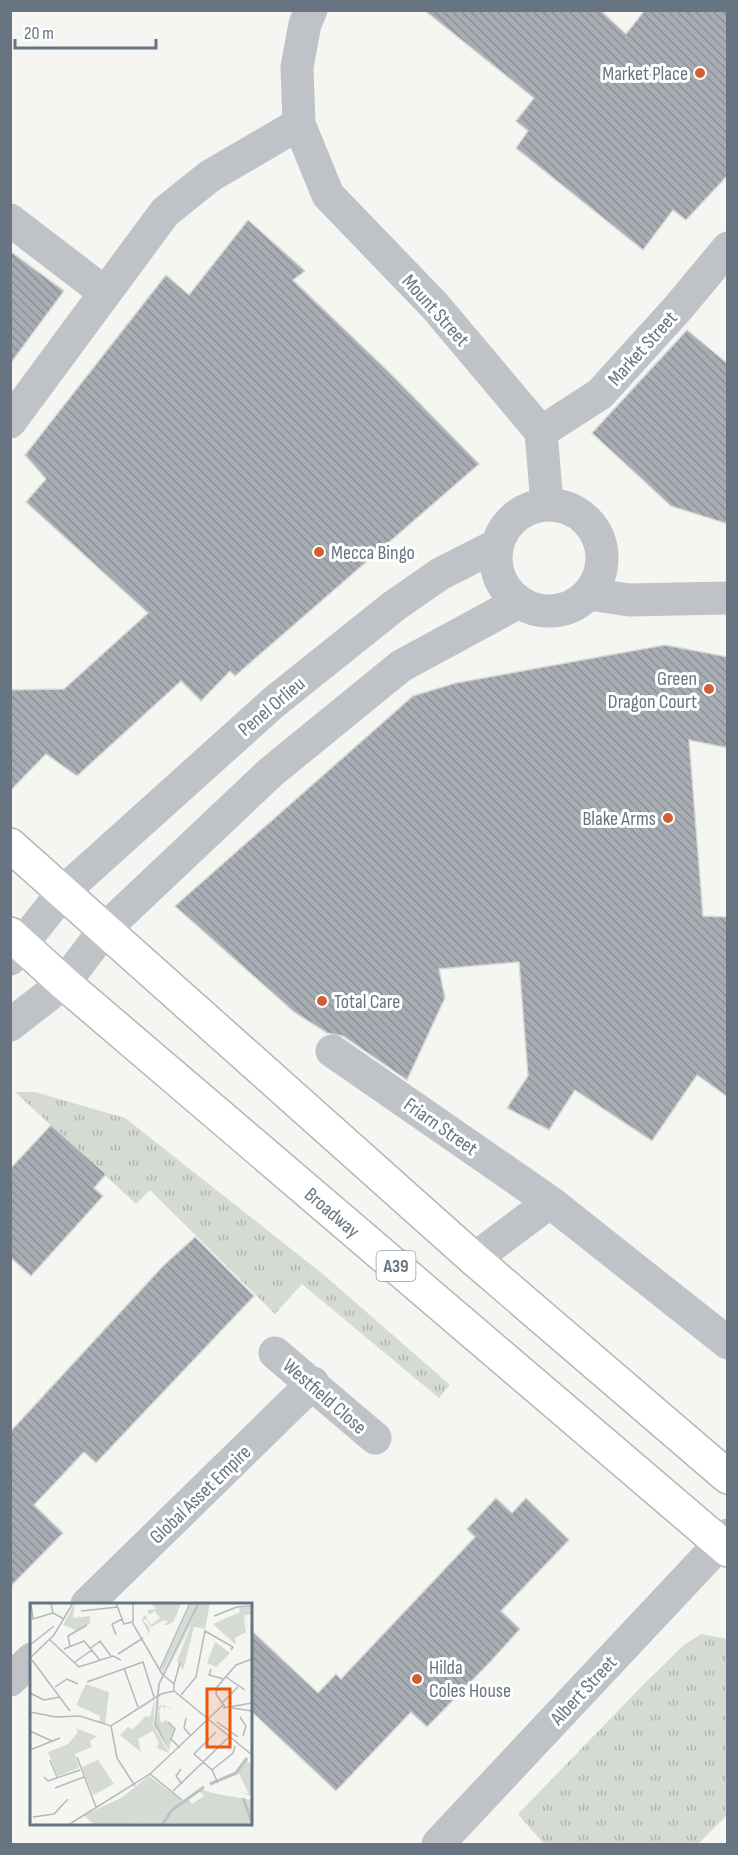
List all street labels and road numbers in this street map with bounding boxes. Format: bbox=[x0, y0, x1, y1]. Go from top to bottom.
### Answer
street label: Mount Street bbox=[397, 270, 474, 352]
street label: Market Street bbox=[603, 306, 682, 391]
street label: Penel Orlieu bbox=[233, 672, 310, 742]
street label: Friarn Street bbox=[399, 1093, 482, 1161]
street label: Broadway bbox=[299, 1183, 365, 1243]
road number: A39 bbox=[376, 1251, 416, 1281]
street label: Westfield Close bbox=[278, 1354, 371, 1440]
street label: Global Asset Empire bbox=[145, 1440, 256, 1549]
street label: Albert Street bbox=[545, 1651, 622, 1731]

